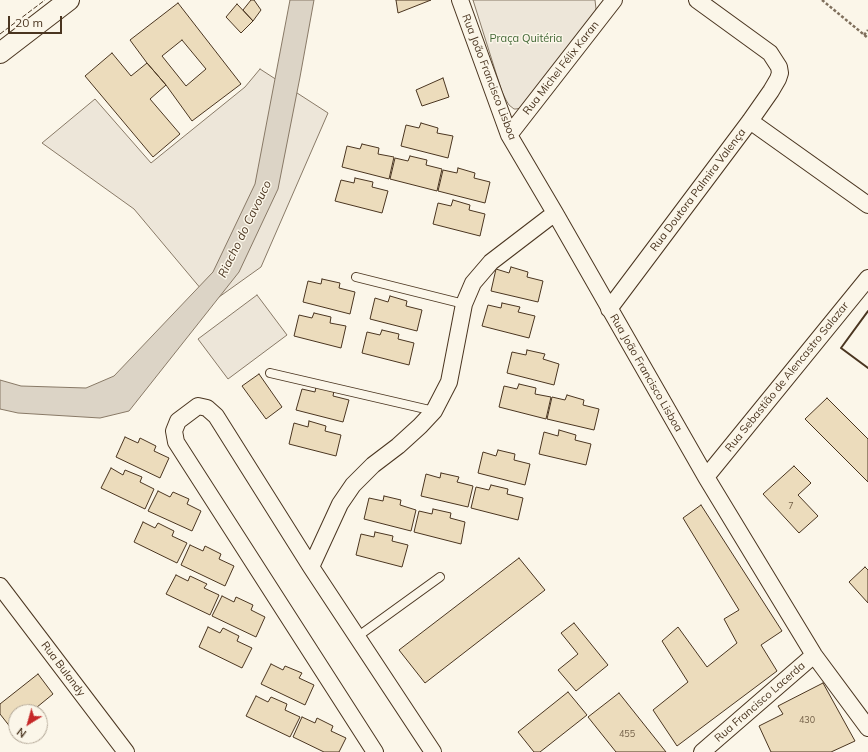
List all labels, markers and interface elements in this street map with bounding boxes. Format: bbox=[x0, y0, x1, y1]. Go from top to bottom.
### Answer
scale bar bbox=[10, 8, 64, 34]
street label: Rua João Francisco Lisboa bbox=[459, 12, 519, 142]
text: 20 m bbox=[15, 15, 43, 30]
street label: Rua Michel Félix Karan bbox=[520, 18, 602, 118]
park label: Praça Quitéria bbox=[490, 32, 562, 46]
street label: Rua Doutora Palmira Valença bbox=[648, 126, 748, 254]
water label: Riacho do Cavouco bbox=[215, 178, 275, 280]
street label: Rua Sebastião de Alencastro Salazar bbox=[722, 299, 852, 455]
street label: Rua João Francisco Lisboa bbox=[607, 312, 685, 434]
house number: 7 bbox=[788, 501, 794, 511]
street label: Rua Bulandy bbox=[38, 639, 88, 699]
street label: Rua Francisco Lacerda bbox=[712, 659, 808, 745]
north arrow bbox=[8, 704, 48, 744]
house number: 430 bbox=[799, 715, 815, 725]
text: N bbox=[14, 725, 29, 741]
house number: 455 bbox=[619, 729, 635, 739]

